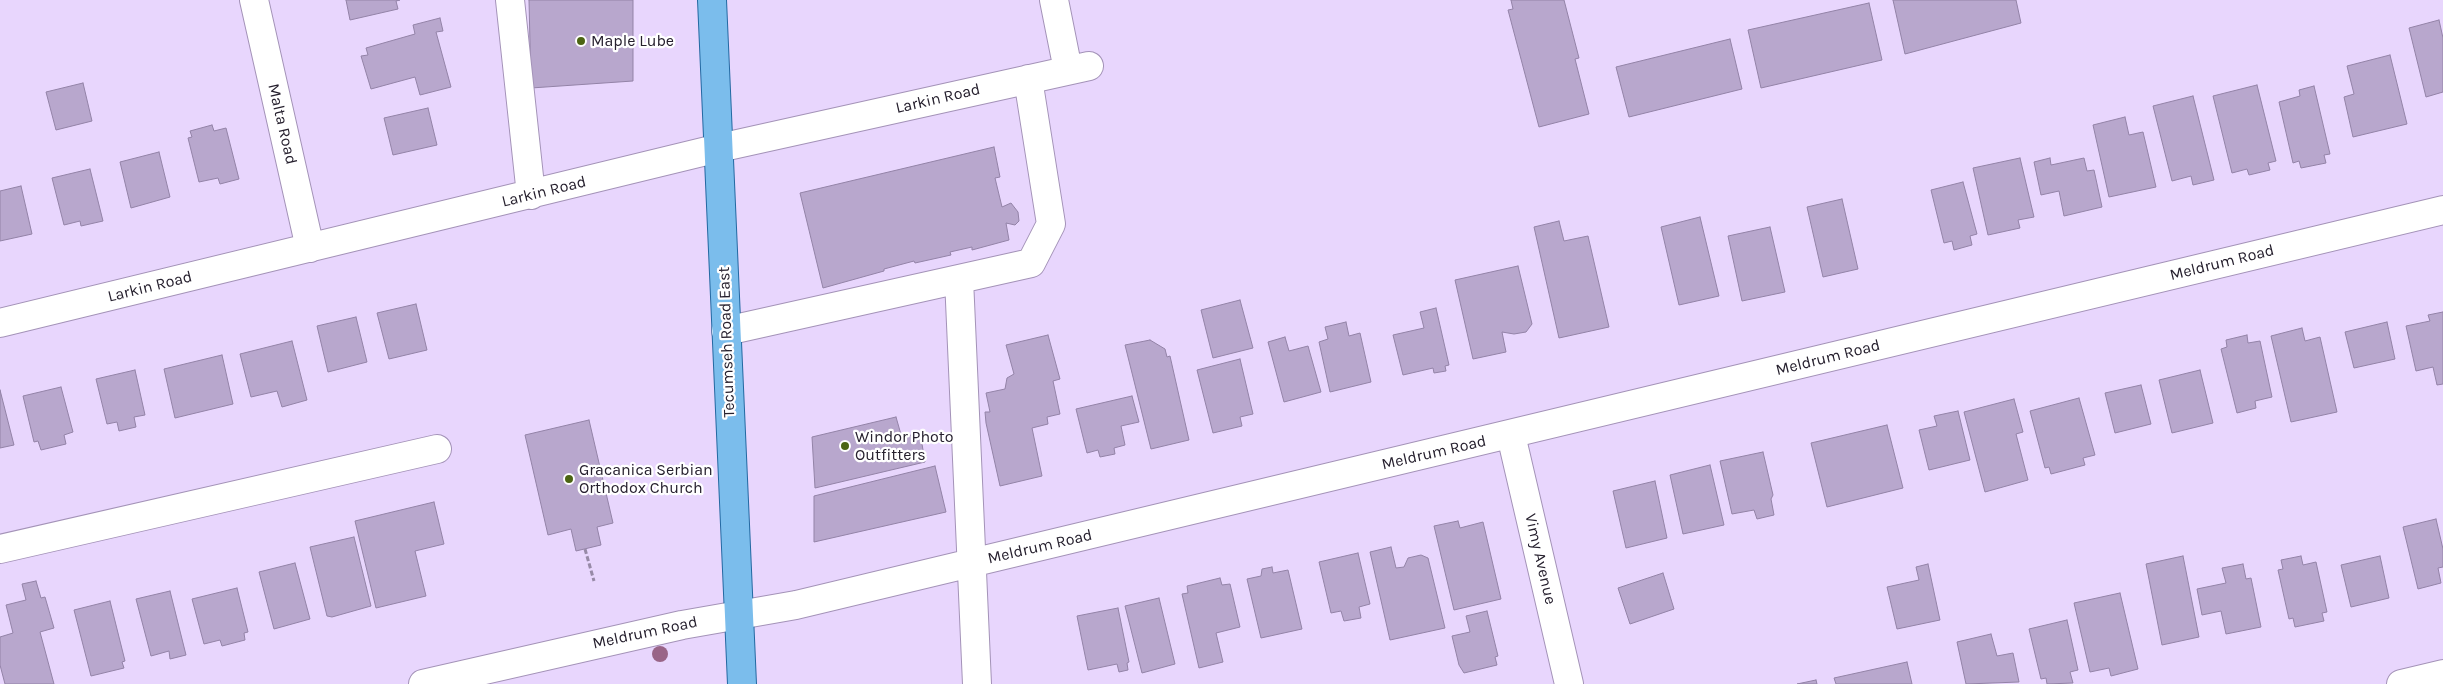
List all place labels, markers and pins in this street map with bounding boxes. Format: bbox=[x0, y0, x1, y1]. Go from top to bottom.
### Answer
place label: Maple Lube bbox=[591, 31, 674, 51]
marker: Maple Lube bbox=[575, 35, 587, 47]
place label: Windor Photo Outfitters bbox=[855, 427, 954, 465]
marker: Windor Photo Outfitters bbox=[839, 440, 851, 452]
place label: Gracanica Serbian Orthodox Church bbox=[579, 460, 713, 498]
marker: Gracanica Serbian Orthodox Church bbox=[563, 473, 575, 485]

